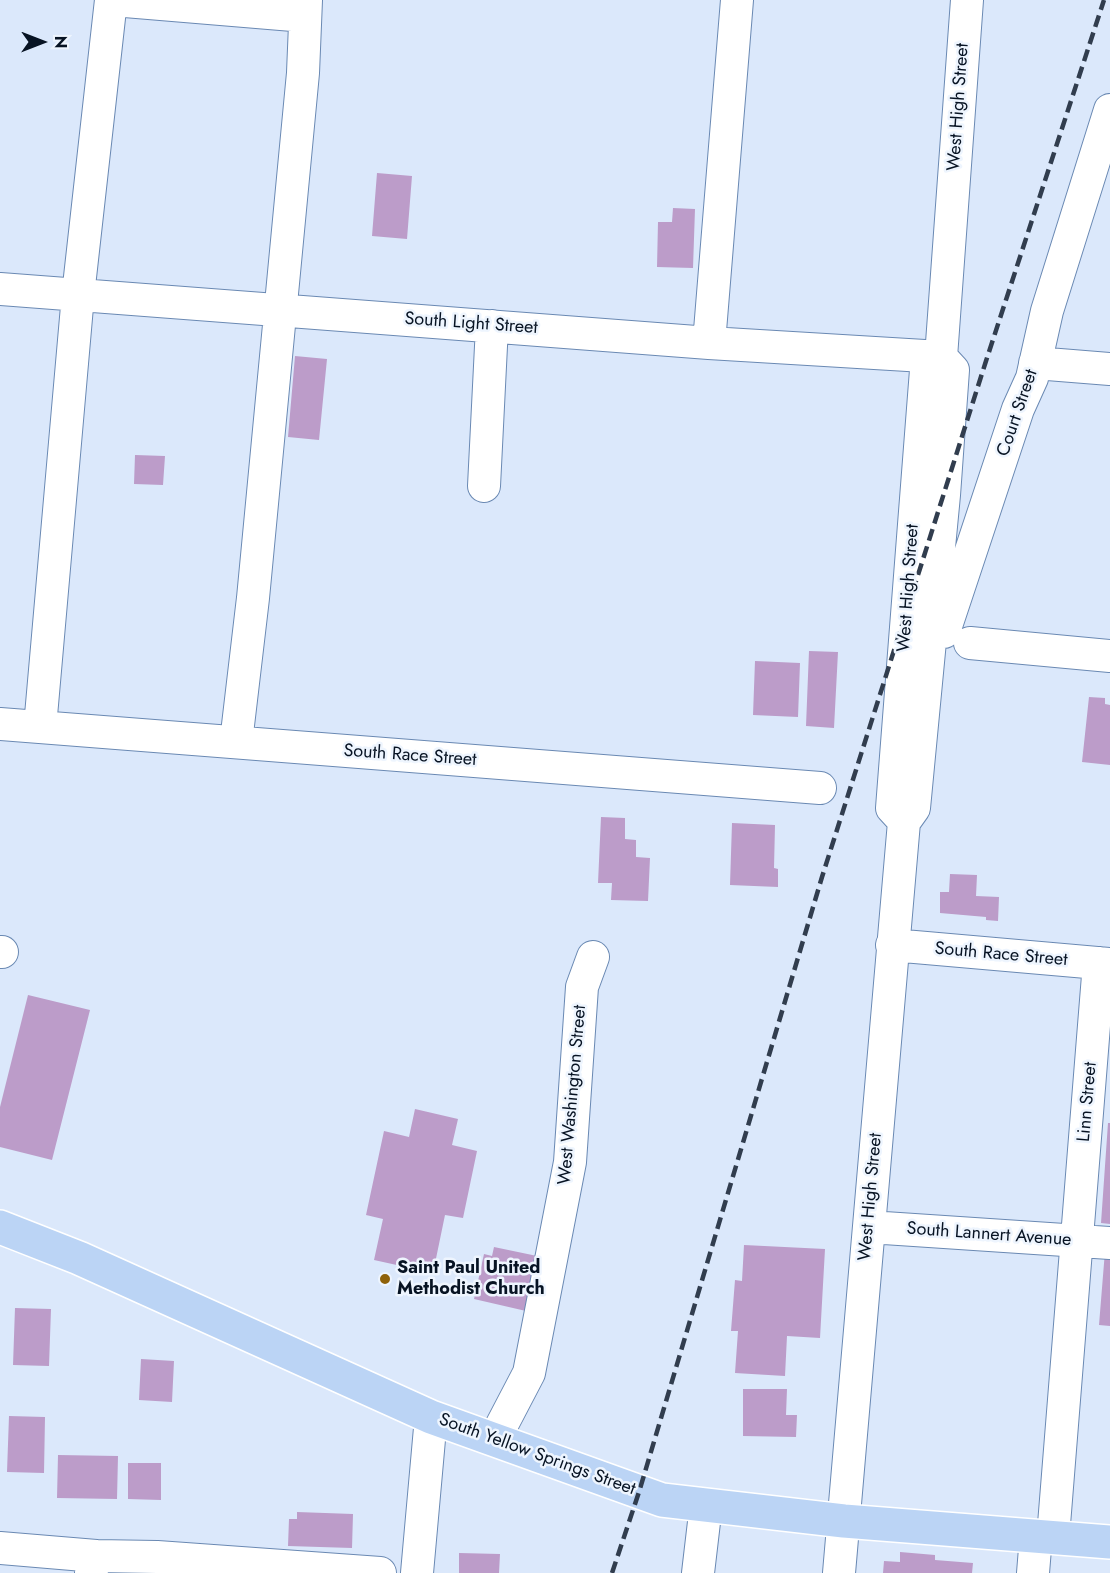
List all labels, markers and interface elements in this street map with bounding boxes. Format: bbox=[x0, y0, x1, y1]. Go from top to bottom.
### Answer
north arrow bbox=[12, 12, 72, 72]
text: N bbox=[49, 36, 72, 48]
street label: West High Street bbox=[944, 42, 974, 172]
street label: South Light Street bbox=[404, 309, 538, 339]
street label: Court Street bbox=[993, 367, 1043, 459]
street label: West High Street bbox=[894, 523, 924, 653]
street label: South Race Street bbox=[343, 741, 477, 771]
street label: South Race Street bbox=[934, 938, 1068, 972]
street label: West Washington Street bbox=[554, 1004, 592, 1186]
street label: Linn Street bbox=[1074, 1061, 1102, 1143]
street label: West High Street bbox=[855, 1132, 887, 1262]
street label: South Lannert Avenue bbox=[906, 1218, 1072, 1252]
place label: Saint Paul United Methodist Church bbox=[397, 1258, 545, 1300]
marker: Saint Paul United Methodist Church bbox=[378, 1272, 392, 1286]
street label: South Yellow Springs Street bbox=[436, 1409, 638, 1501]

